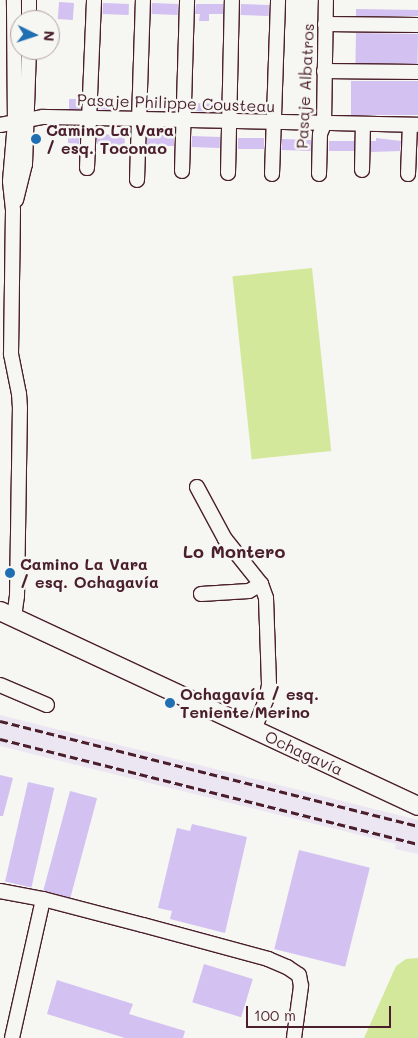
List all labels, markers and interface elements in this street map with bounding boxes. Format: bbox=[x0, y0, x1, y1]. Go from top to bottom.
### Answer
north arrow bbox=[10, 10, 60, 60]
street label: Pasaje Albatros bbox=[292, 23, 318, 149]
text: N bbox=[40, 30, 59, 42]
street label: Pasaje Philippe Cousteau bbox=[77, 90, 275, 116]
place label: Camino La Vara / esq. Toconao bbox=[46, 120, 174, 158]
marker: Camino La Vara / esq. Toconao bbox=[30, 133, 42, 145]
district label: Lo Montero bbox=[183, 540, 285, 562]
place label: Camino La Vara / esq. Ochagavía bbox=[20, 554, 159, 592]
marker: Camino La Vara / esq. Ochagavía bbox=[4, 567, 16, 579]
place label: Ochagavía / esq. Teniente Merino bbox=[180, 684, 319, 722]
marker: Ochagavía / esq. Teniente Merino bbox=[164, 697, 176, 709]
street label: Ochagavía bbox=[262, 727, 346, 779]
scale bar bbox=[248, 996, 393, 1028]
text: 100 m bbox=[254, 1005, 296, 1025]

